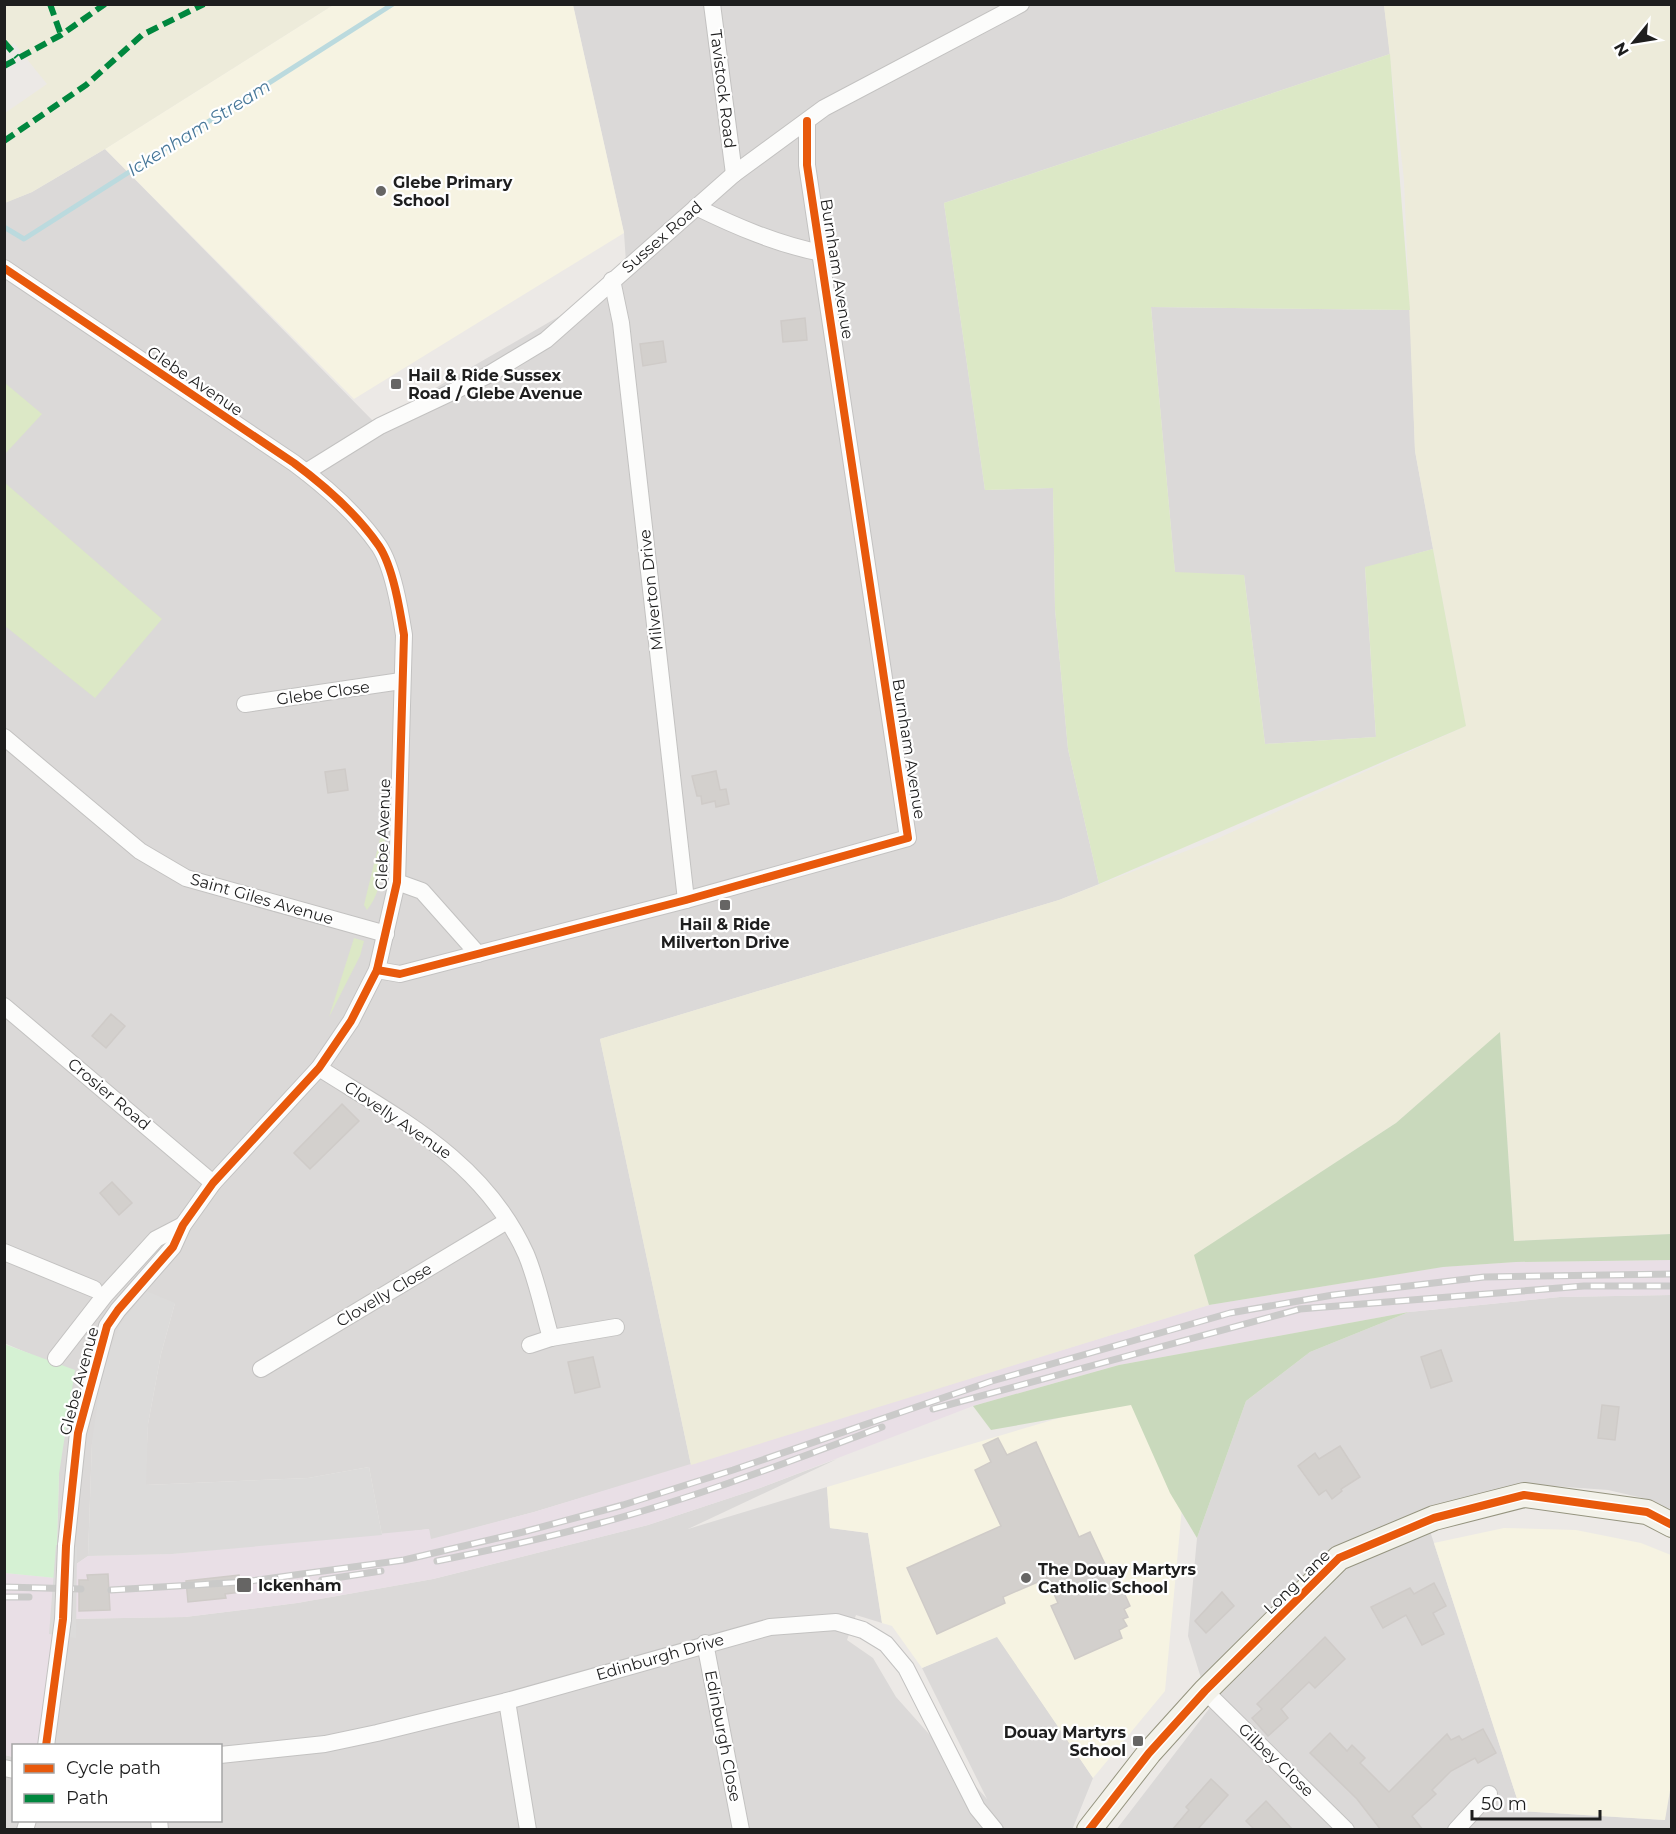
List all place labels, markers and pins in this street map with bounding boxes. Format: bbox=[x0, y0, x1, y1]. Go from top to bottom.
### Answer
place label: Glebe Primary School bbox=[393, 173, 513, 210]
marker: Glebe Primary School bbox=[374, 184, 388, 198]
place label: Hail & Ride Sussex Road / Glebe Avenue bbox=[408, 366, 583, 403]
marker: Hail & Ride Sussex Road / Glebe Avenue bbox=[389, 377, 403, 391]
marker: Hail & Ride Milverton Drive bbox=[718, 898, 732, 912]
place label: Hail & Ride Milverton Drive bbox=[661, 915, 789, 952]
place label: The Douay Martyrs Catholic School bbox=[1038, 1560, 1196, 1597]
marker: The Douay Martyrs Catholic School bbox=[1019, 1571, 1033, 1585]
marker: Ickenham bbox=[235, 1576, 253, 1594]
place label: Ickenham bbox=[258, 1576, 342, 1595]
place label: Douay Martyrs School bbox=[1004, 1723, 1126, 1760]
marker: Douay Martyrs School bbox=[1131, 1734, 1145, 1748]

